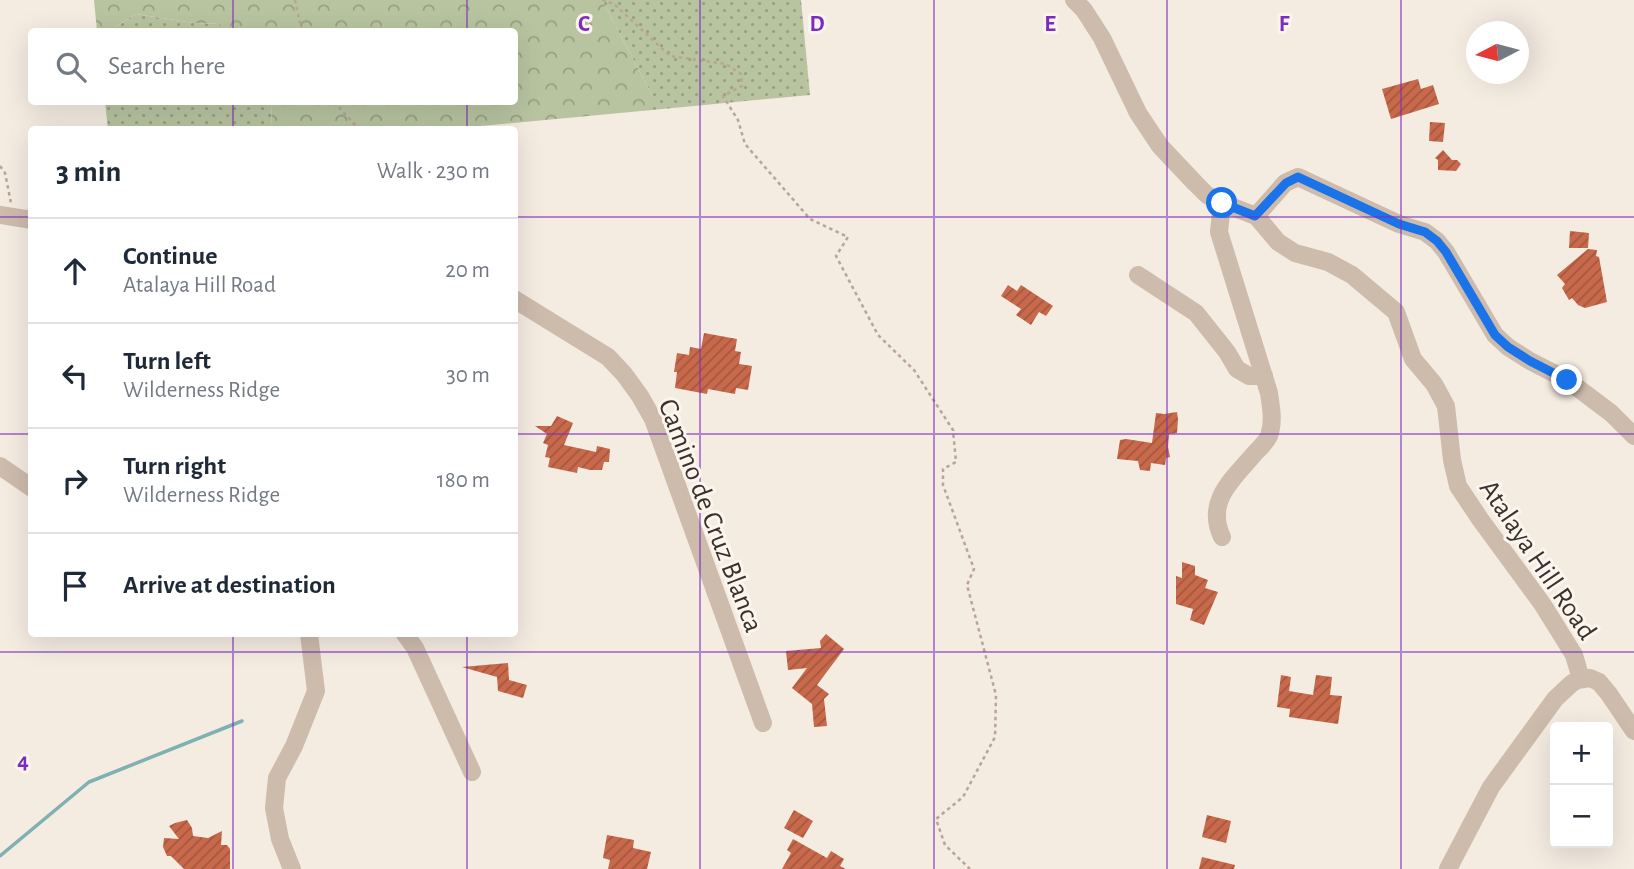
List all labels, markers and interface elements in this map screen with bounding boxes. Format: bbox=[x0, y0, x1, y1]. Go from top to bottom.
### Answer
text: C bbox=[578, 13, 590, 36]
text: D bbox=[809, 13, 825, 36]
text: E bbox=[1044, 13, 1056, 36]
text: F bbox=[1279, 13, 1290, 36]
north arrow bbox=[1466, 21, 1529, 84]
search box bbox=[28, 28, 518, 105]
icon: search bbox=[52, 48, 90, 86]
text: Search here bbox=[108, 53, 226, 79]
text: 3 min bbox=[56, 157, 121, 187]
text: Walk · 230 m bbox=[377, 160, 490, 183]
route start bbox=[1206, 187, 1237, 218]
text: Continue bbox=[123, 243, 218, 269]
icon: ahead bbox=[56, 252, 94, 290]
text: 20 m bbox=[445, 259, 490, 282]
text: Atalaya Hill Road bbox=[123, 274, 276, 297]
text: Turn left bbox=[123, 348, 211, 374]
icon: left bbox=[56, 357, 94, 395]
text: 30 m bbox=[446, 364, 490, 387]
route end bbox=[1551, 364, 1582, 395]
text: Wilderness Ridge bbox=[123, 379, 280, 402]
street label: Camino de Cruz Blanca bbox=[653, 395, 768, 636]
text: Turn right bbox=[123, 453, 226, 479]
icon: right bbox=[56, 462, 94, 500]
text: 180 m bbox=[437, 469, 490, 492]
street label: Atalaya Hill Road bbox=[1474, 475, 1601, 645]
text: Wilderness Ridge bbox=[123, 484, 280, 507]
icon: arrive bbox=[56, 567, 94, 605]
text: Arrive at destination bbox=[123, 572, 336, 598]
map controls bbox=[1550, 722, 1613, 848]
button: + bbox=[1550, 722, 1613, 785]
text: 4 bbox=[17, 750, 29, 773]
button: − bbox=[1550, 785, 1613, 848]

